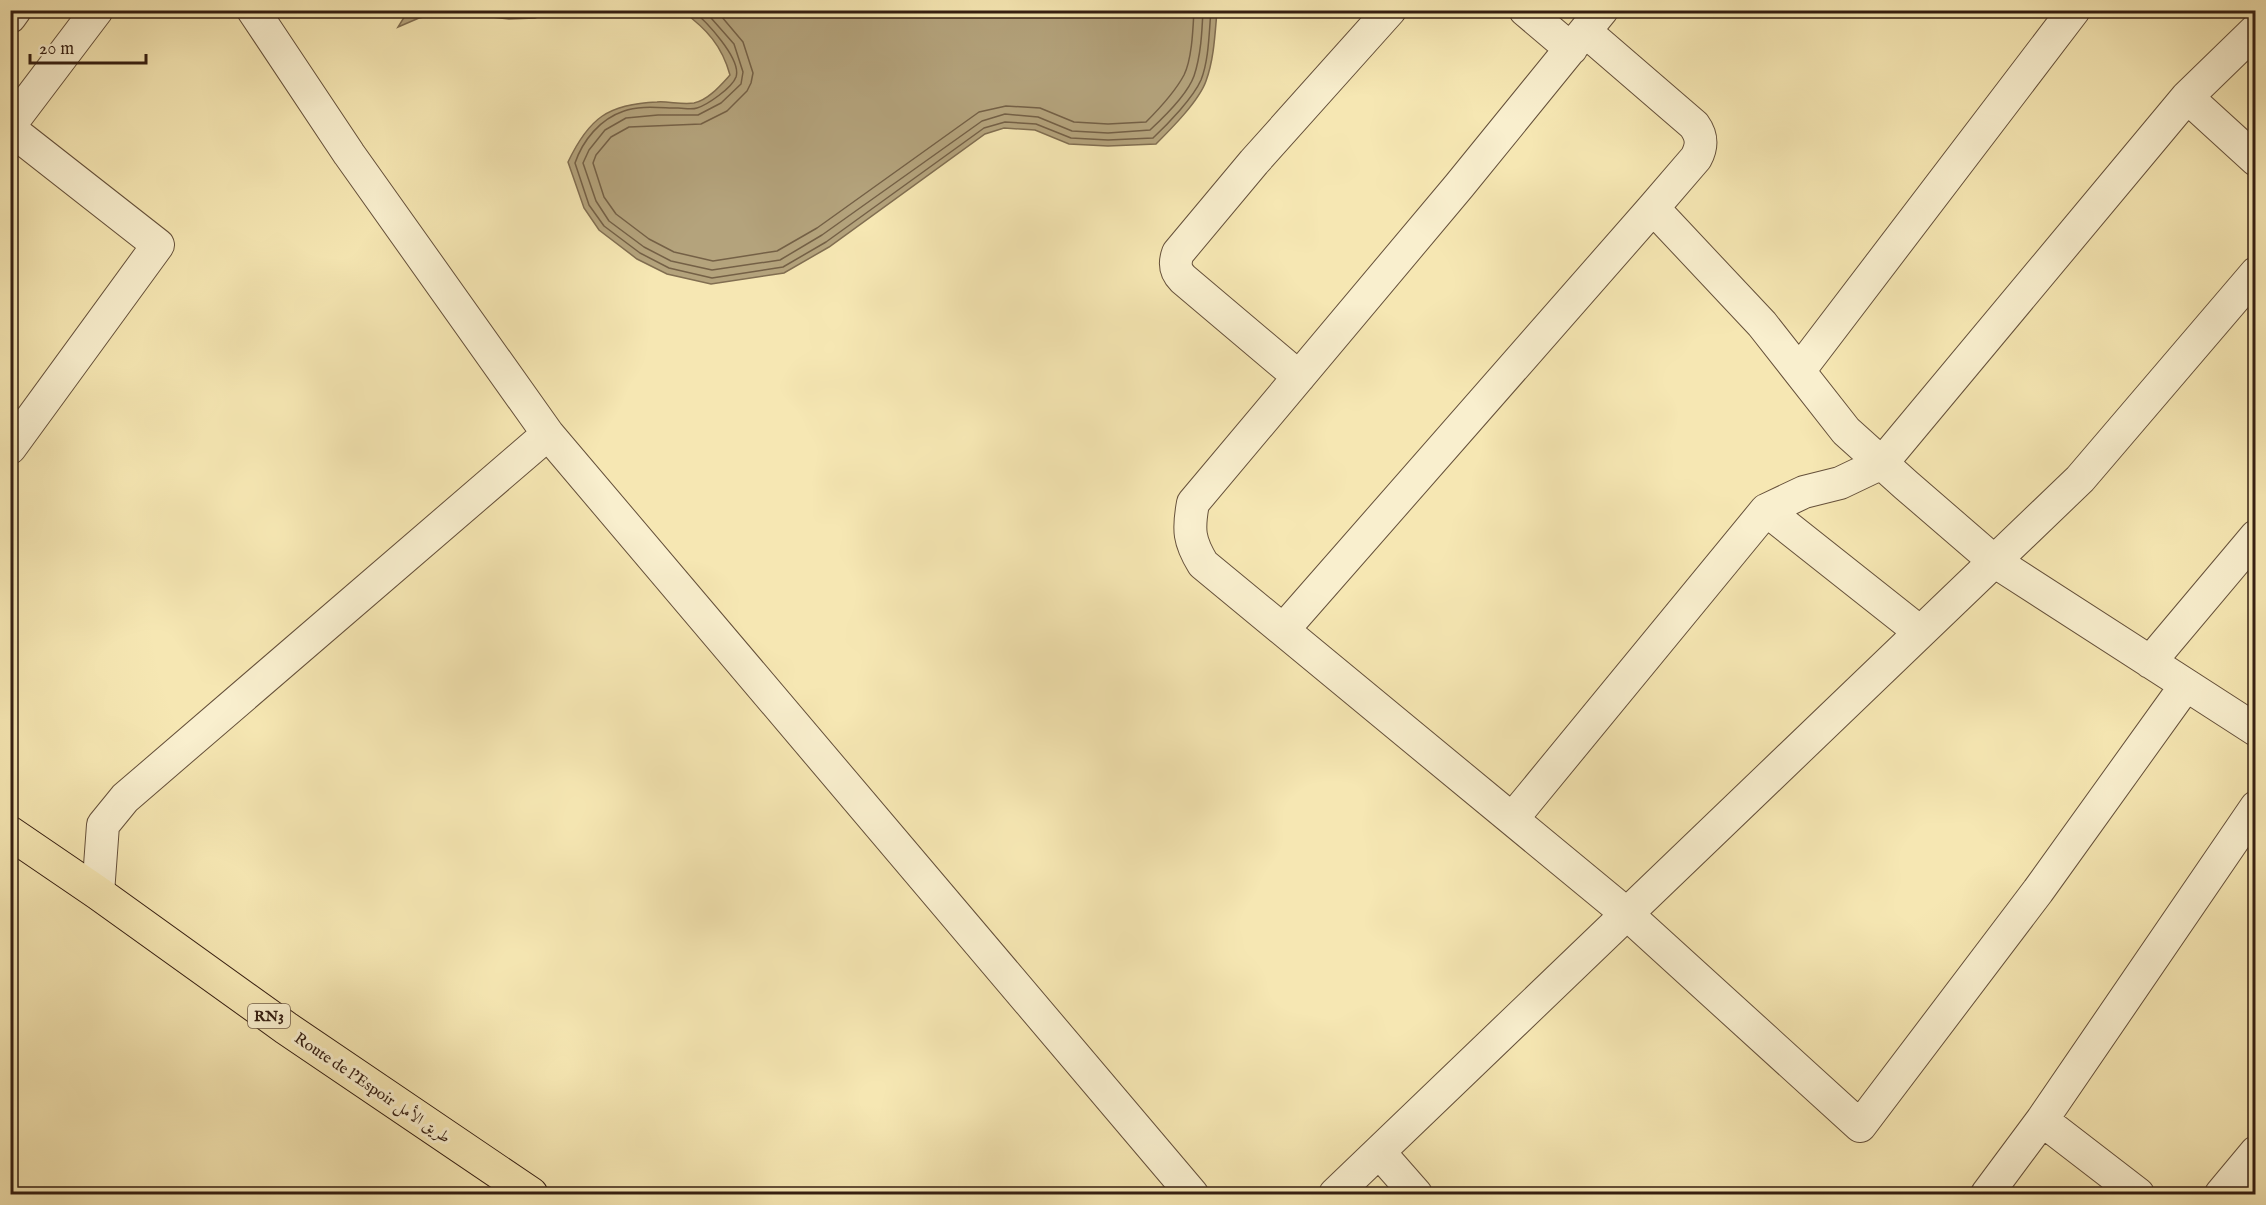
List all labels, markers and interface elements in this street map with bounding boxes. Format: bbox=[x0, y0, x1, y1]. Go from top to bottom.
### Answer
scale bar bbox=[30, 27, 146, 65]
text: 20 m bbox=[39, 38, 74, 61]
road number: RN3 bbox=[248, 1004, 290, 1028]
street label: Route de l’Espoir طريق الأمل bbox=[290, 1026, 456, 1148]

